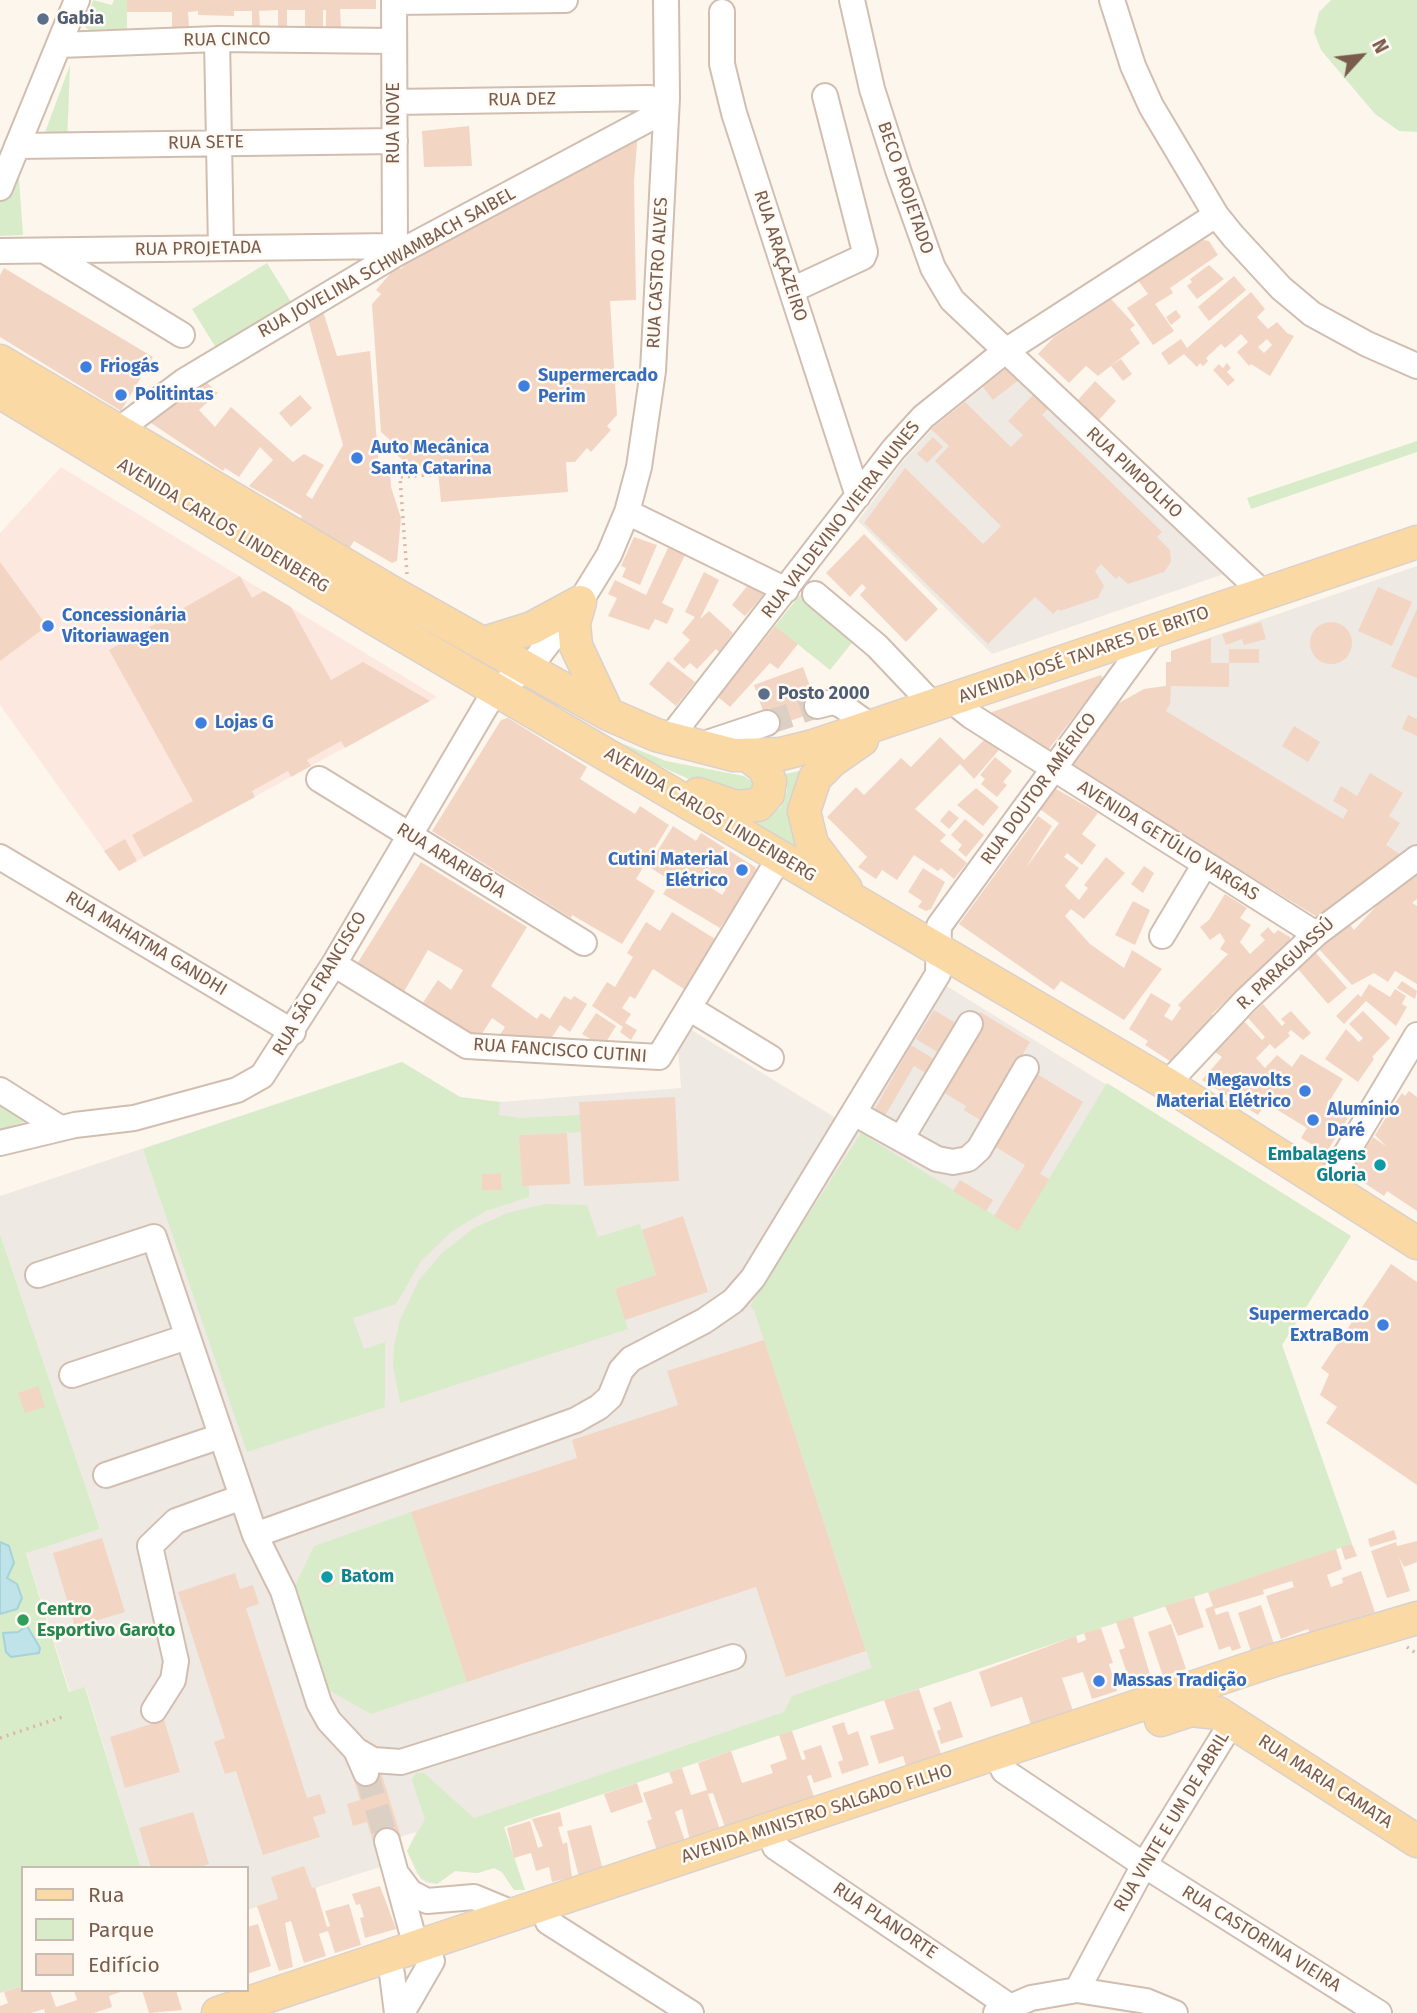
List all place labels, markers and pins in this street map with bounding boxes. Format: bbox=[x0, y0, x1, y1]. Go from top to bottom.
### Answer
place label: Gabia bbox=[57, 8, 104, 30]
marker: Gabia bbox=[35, 11, 51, 27]
place label: Friogás bbox=[100, 356, 159, 378]
marker: Friogás bbox=[78, 359, 94, 375]
place label: Supermercado Perim bbox=[538, 365, 658, 408]
marker: Supermercado Perim bbox=[516, 378, 532, 394]
place label: Politintas bbox=[135, 384, 214, 406]
marker: Politintas bbox=[113, 387, 129, 403]
place label: Auto Mecânica Santa Catarina bbox=[371, 437, 492, 480]
marker: Auto Mecânica Santa Catarina bbox=[349, 450, 365, 466]
place label: Concessionária Vitoriawagen bbox=[62, 605, 186, 648]
marker: Concessionária Vitoriawagen bbox=[40, 618, 56, 634]
place label: Posto 2000 bbox=[778, 683, 870, 705]
marker: Posto 2000 bbox=[756, 686, 772, 702]
place label: Lojas G bbox=[215, 712, 274, 734]
marker: Lojas G bbox=[193, 715, 209, 731]
place label: Cutini Material Elétrico bbox=[608, 849, 728, 892]
marker: Cutini Material Elétrico bbox=[734, 862, 750, 878]
place label: Megavolts Material Elétrico bbox=[1156, 1070, 1291, 1112]
marker: Megavolts Material Elétrico bbox=[1297, 1083, 1313, 1099]
place label: Alumínio Daré bbox=[1327, 1099, 1400, 1142]
marker: Alumínio Daré bbox=[1305, 1112, 1321, 1128]
place label: Embalagens Gloria bbox=[1268, 1144, 1366, 1186]
marker: Embalagens Gloria bbox=[1372, 1157, 1388, 1173]
place label: Supermercado ExtraBom bbox=[1249, 1304, 1369, 1346]
marker: Supermercado ExtraBom bbox=[1375, 1317, 1391, 1333]
place label: Batom bbox=[341, 1566, 394, 1588]
marker: Batom bbox=[319, 1569, 335, 1585]
place label: Centro Esportivo Garoto bbox=[37, 1599, 175, 1642]
marker: Centro Esportivo Garoto bbox=[15, 1612, 31, 1628]
place label: Massas Tradição bbox=[1113, 1670, 1247, 1692]
marker: Massas Tradição bbox=[1091, 1673, 1107, 1689]

